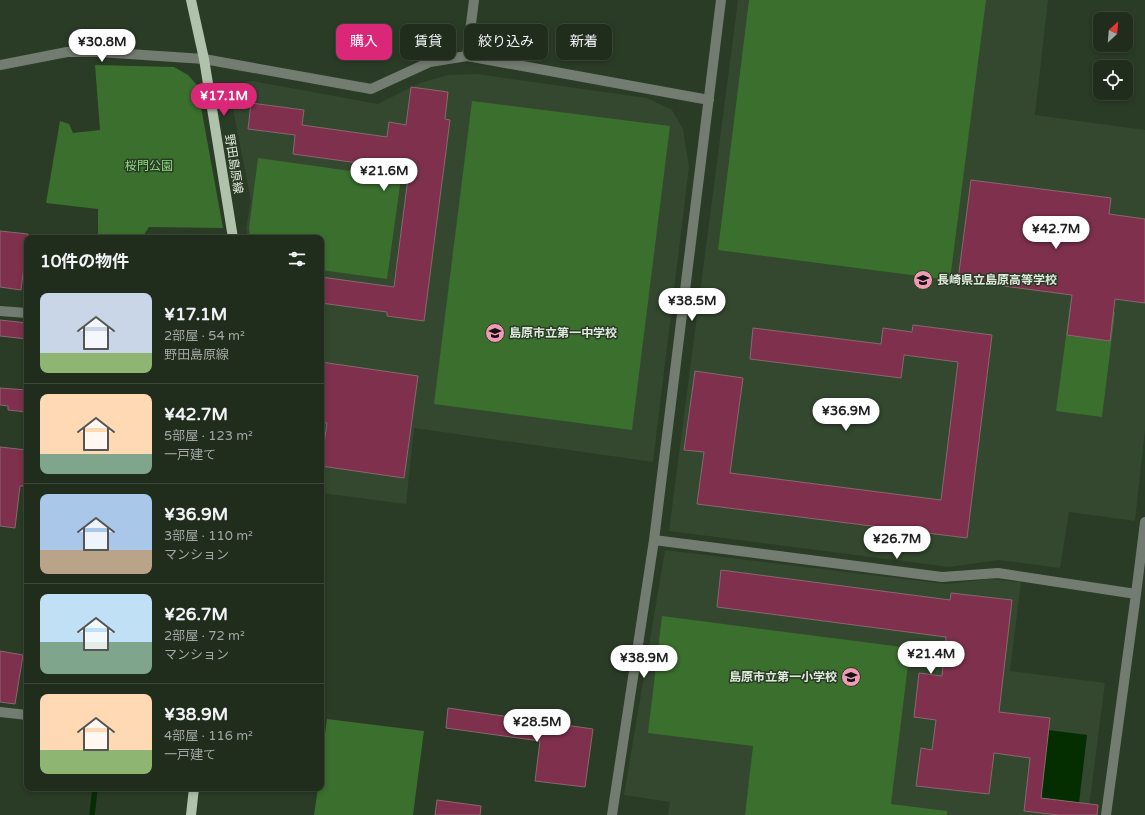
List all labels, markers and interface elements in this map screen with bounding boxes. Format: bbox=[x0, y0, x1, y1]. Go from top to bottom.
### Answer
north arrow bbox=[1093, 12, 1133, 52]
map controls bbox=[1093, 12, 1133, 100]
chip: 購入 bbox=[336, 24, 392, 60]
chip: 賃貸 bbox=[400, 24, 456, 60]
chip: 絞り込み bbox=[464, 24, 548, 60]
chip: 新着 bbox=[556, 24, 612, 60]
pin: ¥30.8M bbox=[69, 29, 135, 63]
text: ¥30.8M bbox=[78, 34, 126, 50]
button: locate bbox=[1093, 60, 1133, 100]
pin: ¥17.1M bbox=[191, 83, 257, 117]
text: ¥17.1M bbox=[200, 88, 248, 104]
street label: 野田島原線 bbox=[222, 133, 246, 195]
pin: ¥21.6M bbox=[351, 158, 417, 192]
park label: 桜門公園 bbox=[125, 159, 173, 173]
text: ¥21.6M bbox=[360, 163, 408, 179]
pin: ¥42.7M bbox=[1023, 216, 1089, 250]
text: ¥42.7M bbox=[1032, 221, 1080, 237]
icon: filters bbox=[286, 248, 308, 270]
text: 10件の物件 bbox=[40, 251, 129, 272]
school or university icon: 長崎県立島原高等学校 bbox=[912, 269, 934, 291]
place label: 長崎県立島原高等学校 bbox=[937, 273, 1057, 287]
pin: ¥38.5M bbox=[659, 288, 725, 322]
text: ¥38.5M bbox=[668, 293, 716, 309]
text: ¥17.1M bbox=[164, 304, 227, 325]
icon: home bbox=[72, 309, 120, 357]
school or university icon: 島原市立第一中学校 bbox=[484, 322, 506, 344]
place label: 島原市立第一中学校 bbox=[509, 326, 617, 340]
text: 2部屋 · 54 m² bbox=[164, 328, 245, 344]
text: 野田島原線 bbox=[164, 347, 229, 363]
pin: ¥36.9M bbox=[813, 398, 879, 432]
text: ¥36.9M bbox=[822, 403, 870, 419]
text: ¥42.7M bbox=[164, 404, 228, 425]
icon: home bbox=[72, 410, 120, 458]
text: 5部屋 · 123 m² bbox=[164, 428, 253, 444]
text: 一戸建て bbox=[164, 447, 216, 463]
text: ¥36.9M bbox=[164, 504, 228, 525]
icon: home bbox=[72, 510, 120, 558]
pin: ¥26.7M bbox=[864, 526, 930, 560]
text: 3部屋 · 110 m² bbox=[164, 528, 253, 544]
text: ¥26.7M bbox=[873, 531, 921, 547]
text: マンション bbox=[164, 547, 229, 563]
text: ¥26.7M bbox=[164, 604, 228, 625]
icon: home bbox=[72, 610, 120, 658]
text: 2部屋 · 72 m² bbox=[164, 628, 245, 644]
pin: ¥21.4M bbox=[898, 641, 964, 675]
pin: ¥38.9M bbox=[611, 645, 677, 679]
text: ¥21.4M bbox=[907, 646, 955, 662]
text: マンション bbox=[164, 647, 229, 663]
text: ¥38.9M bbox=[620, 650, 668, 666]
school or university icon: 島原市立第一小学校 bbox=[840, 666, 862, 688]
place label: 島原市立第一小学校 bbox=[729, 670, 837, 684]
text: ¥38.9M bbox=[164, 704, 228, 725]
pin: ¥28.5M bbox=[504, 709, 570, 743]
icon: home bbox=[72, 710, 120, 758]
text: ¥28.5M bbox=[513, 714, 561, 730]
text: 4部屋 · 116 m² bbox=[164, 728, 253, 744]
text: 一戸建て bbox=[164, 747, 216, 763]

